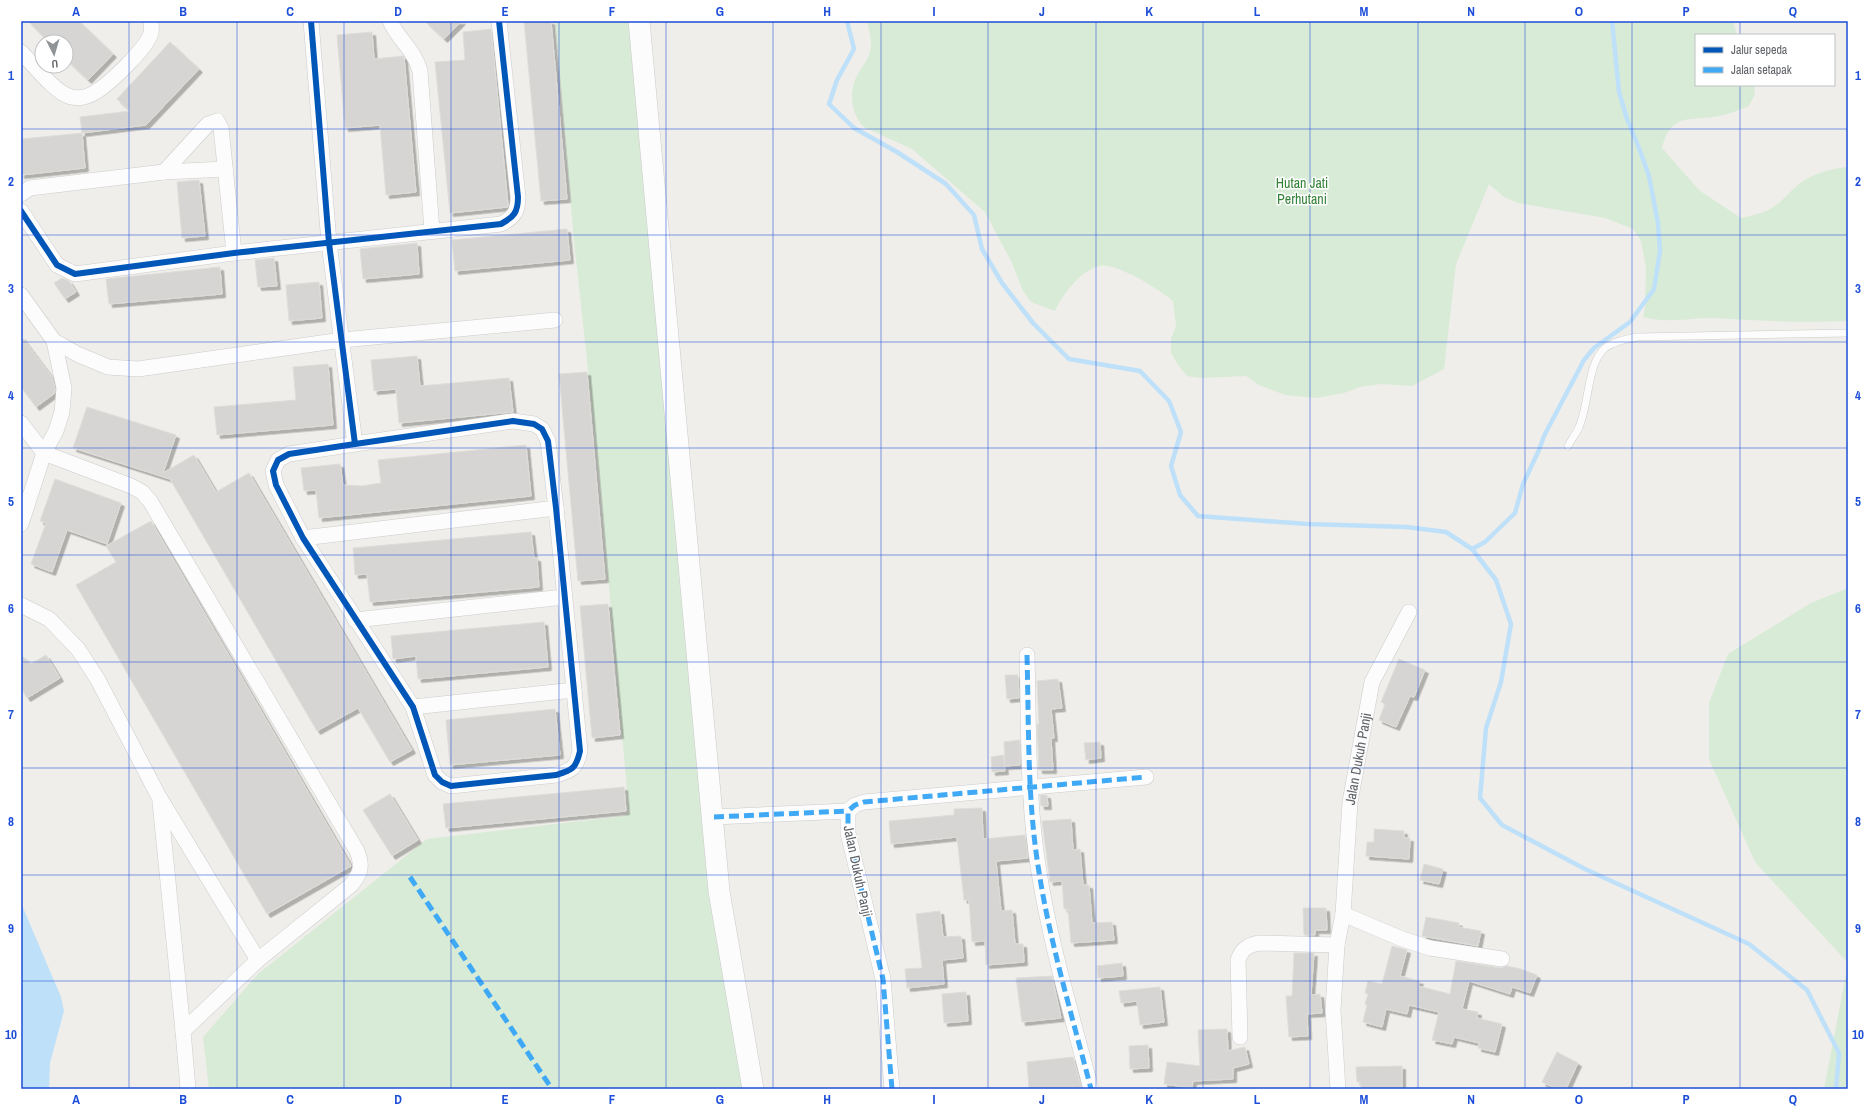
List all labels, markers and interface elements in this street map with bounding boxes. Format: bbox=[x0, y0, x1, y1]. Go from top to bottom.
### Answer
text: A bbox=[72, 3, 80, 20]
text: B bbox=[179, 3, 187, 20]
text: C bbox=[286, 3, 294, 20]
text: D bbox=[394, 3, 402, 20]
text: E bbox=[501, 3, 509, 20]
text: F bbox=[609, 3, 616, 20]
text: G bbox=[716, 3, 724, 20]
text: H bbox=[823, 3, 831, 20]
text: I bbox=[933, 3, 936, 20]
text: J bbox=[1039, 3, 1045, 20]
text: K bbox=[1145, 3, 1153, 20]
text: L bbox=[1254, 3, 1261, 20]
text: M bbox=[1360, 3, 1369, 20]
text: N bbox=[1467, 3, 1475, 20]
text: O bbox=[1575, 3, 1583, 20]
text: P bbox=[1682, 3, 1690, 20]
text: Q bbox=[1789, 3, 1797, 20]
north arrow bbox=[34, 34, 74, 74]
legend bbox=[1695, 34, 1835, 86]
text: Jalur sepeda bbox=[1731, 42, 1788, 58]
text: U bbox=[51, 57, 59, 71]
text: Jalan setapak bbox=[1731, 62, 1792, 78]
text: 1 bbox=[8, 67, 14, 84]
text: 1 bbox=[1855, 67, 1861, 84]
text: 2 bbox=[8, 173, 14, 190]
text: 2 bbox=[1855, 173, 1861, 190]
park label: Hutan Jati Perhutani bbox=[1276, 174, 1328, 208]
text: 3 bbox=[8, 280, 14, 297]
text: 3 bbox=[1855, 280, 1861, 297]
text: 4 bbox=[8, 387, 14, 404]
text: 4 bbox=[1855, 387, 1861, 404]
text: 5 bbox=[8, 493, 14, 510]
text: 5 bbox=[1855, 493, 1861, 510]
text: 6 bbox=[8, 600, 14, 617]
text: 6 bbox=[1855, 600, 1861, 617]
text: 7 bbox=[8, 706, 14, 723]
text: 7 bbox=[1855, 706, 1861, 723]
street label: Jalan Dukuh Panji bbox=[1341, 711, 1375, 806]
text: 8 bbox=[8, 813, 14, 830]
text: 8 bbox=[1855, 813, 1861, 830]
street label: Jalan Dukuh Panji bbox=[840, 824, 876, 918]
text: 9 bbox=[8, 920, 14, 937]
text: 9 bbox=[1855, 920, 1861, 937]
text: 10 bbox=[5, 1026, 17, 1043]
text: 10 bbox=[1852, 1026, 1864, 1043]
text: A bbox=[72, 1091, 80, 1108]
text: B bbox=[179, 1091, 187, 1108]
text: C bbox=[286, 1091, 294, 1108]
text: D bbox=[394, 1091, 402, 1108]
text: E bbox=[501, 1091, 509, 1108]
text: F bbox=[609, 1091, 616, 1108]
text: G bbox=[716, 1091, 724, 1108]
text: H bbox=[823, 1091, 831, 1108]
text: I bbox=[933, 1091, 936, 1108]
text: J bbox=[1039, 1091, 1045, 1108]
text: K bbox=[1145, 1091, 1153, 1108]
text: L bbox=[1254, 1091, 1261, 1108]
text: M bbox=[1360, 1091, 1369, 1108]
text: N bbox=[1467, 1091, 1475, 1108]
text: O bbox=[1575, 1091, 1583, 1108]
text: P bbox=[1682, 1091, 1690, 1108]
text: Q bbox=[1789, 1091, 1797, 1108]

